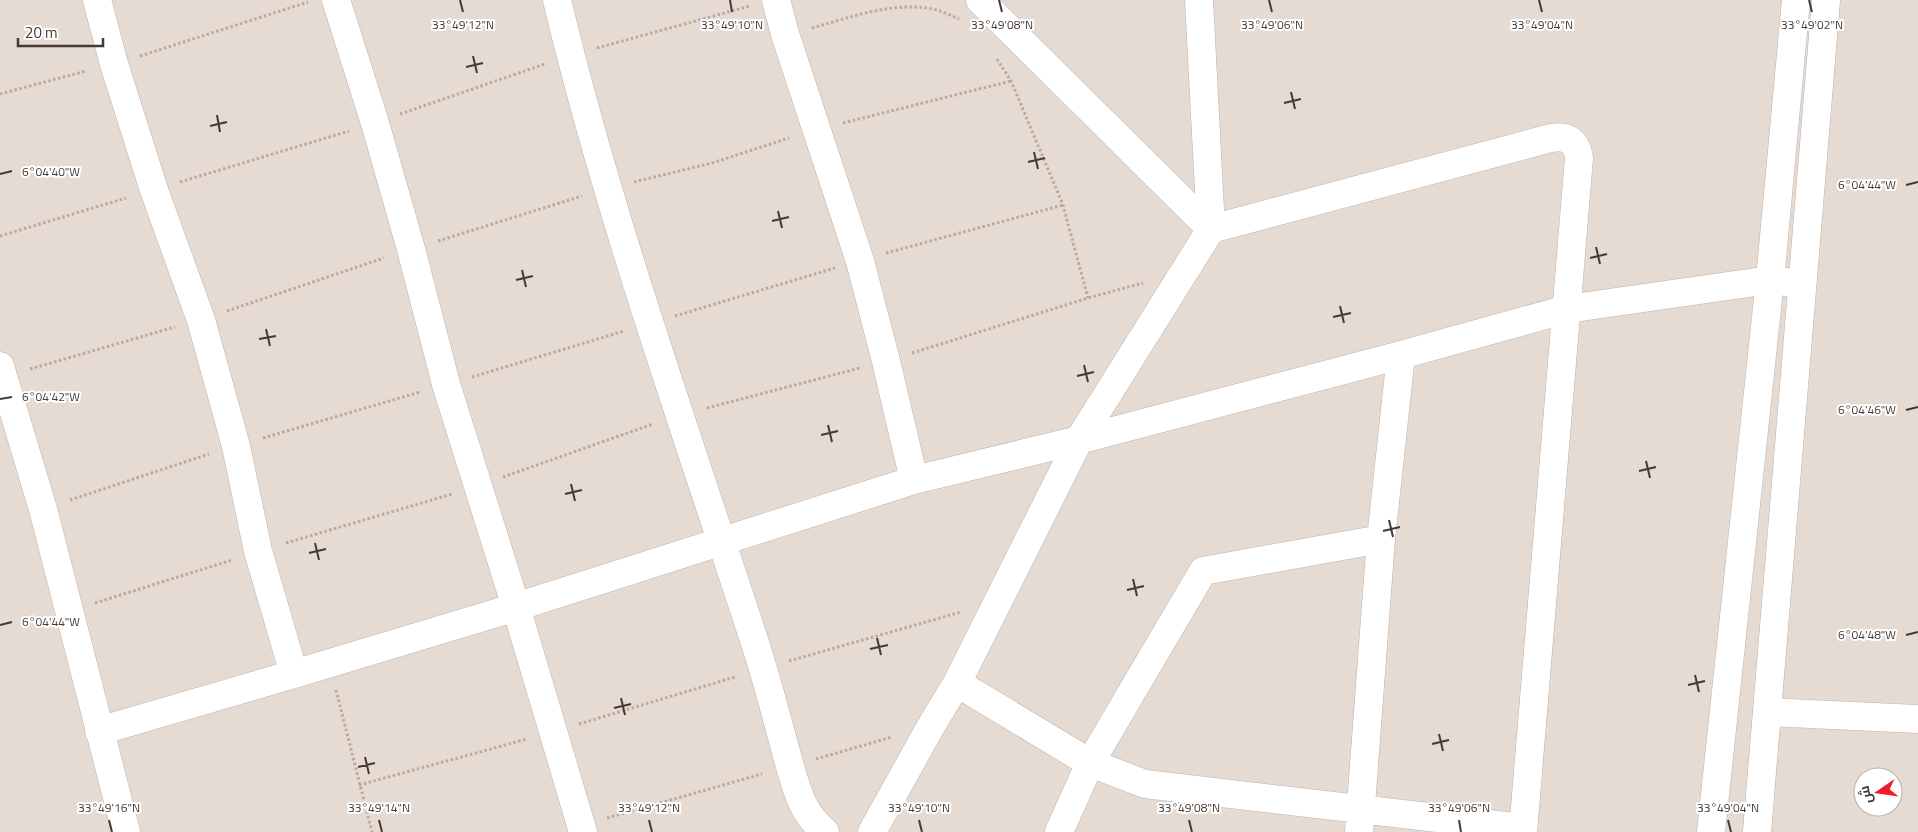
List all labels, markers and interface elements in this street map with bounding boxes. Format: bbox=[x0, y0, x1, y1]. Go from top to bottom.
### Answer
scale bar bbox=[18, 15, 102, 47]
text: 33°49'12"N bbox=[432, 15, 494, 34]
text: 33°49'10"N bbox=[701, 15, 763, 34]
text: 33°49'08"N bbox=[971, 15, 1033, 34]
text: 33°49'06"N bbox=[1241, 15, 1303, 34]
text: 33°49'04"N bbox=[1511, 15, 1573, 34]
text: 33°49'02"N bbox=[1781, 15, 1843, 34]
text: 20 m bbox=[25, 21, 58, 44]
text: 6°04'40"W bbox=[22, 162, 80, 181]
text: 6°04'44"W bbox=[1838, 175, 1896, 194]
text: 6°04'42"W bbox=[22, 387, 80, 406]
text: 6°04'46"W bbox=[1838, 400, 1896, 419]
text: 6°04'44"W bbox=[22, 612, 80, 631]
text: 6°04'48"W bbox=[1838, 625, 1896, 644]
north arrow bbox=[1853, 767, 1903, 817]
text: ش bbox=[1853, 784, 1877, 806]
text: 33°49'16"N bbox=[78, 798, 140, 817]
text: 33°49'14"N bbox=[348, 798, 410, 817]
text: 33°49'12"N bbox=[618, 798, 680, 817]
text: 33°49'10"N bbox=[888, 798, 950, 817]
text: 33°49'08"N bbox=[1158, 798, 1220, 817]
text: 33°49'06"N bbox=[1428, 798, 1490, 817]
text: 33°49'04"N bbox=[1697, 798, 1759, 817]

